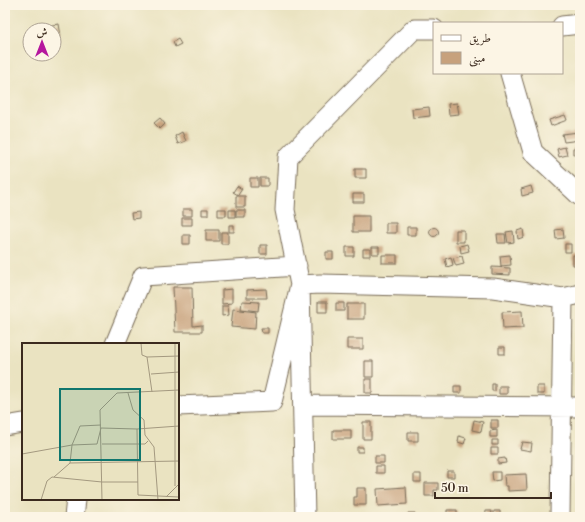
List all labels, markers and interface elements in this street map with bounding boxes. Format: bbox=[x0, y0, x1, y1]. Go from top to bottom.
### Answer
north arrow bbox=[22, 22, 62, 62]
legend bbox=[433, 22, 563, 74]
text: ش bbox=[37, 26, 48, 40]
text: طريق bbox=[469, 31, 491, 46]
text: مبنى bbox=[469, 51, 485, 67]
inset map bbox=[22, 343, 179, 500]
scale bar bbox=[435, 474, 551, 500]
text: 50 m bbox=[441, 481, 469, 496]

